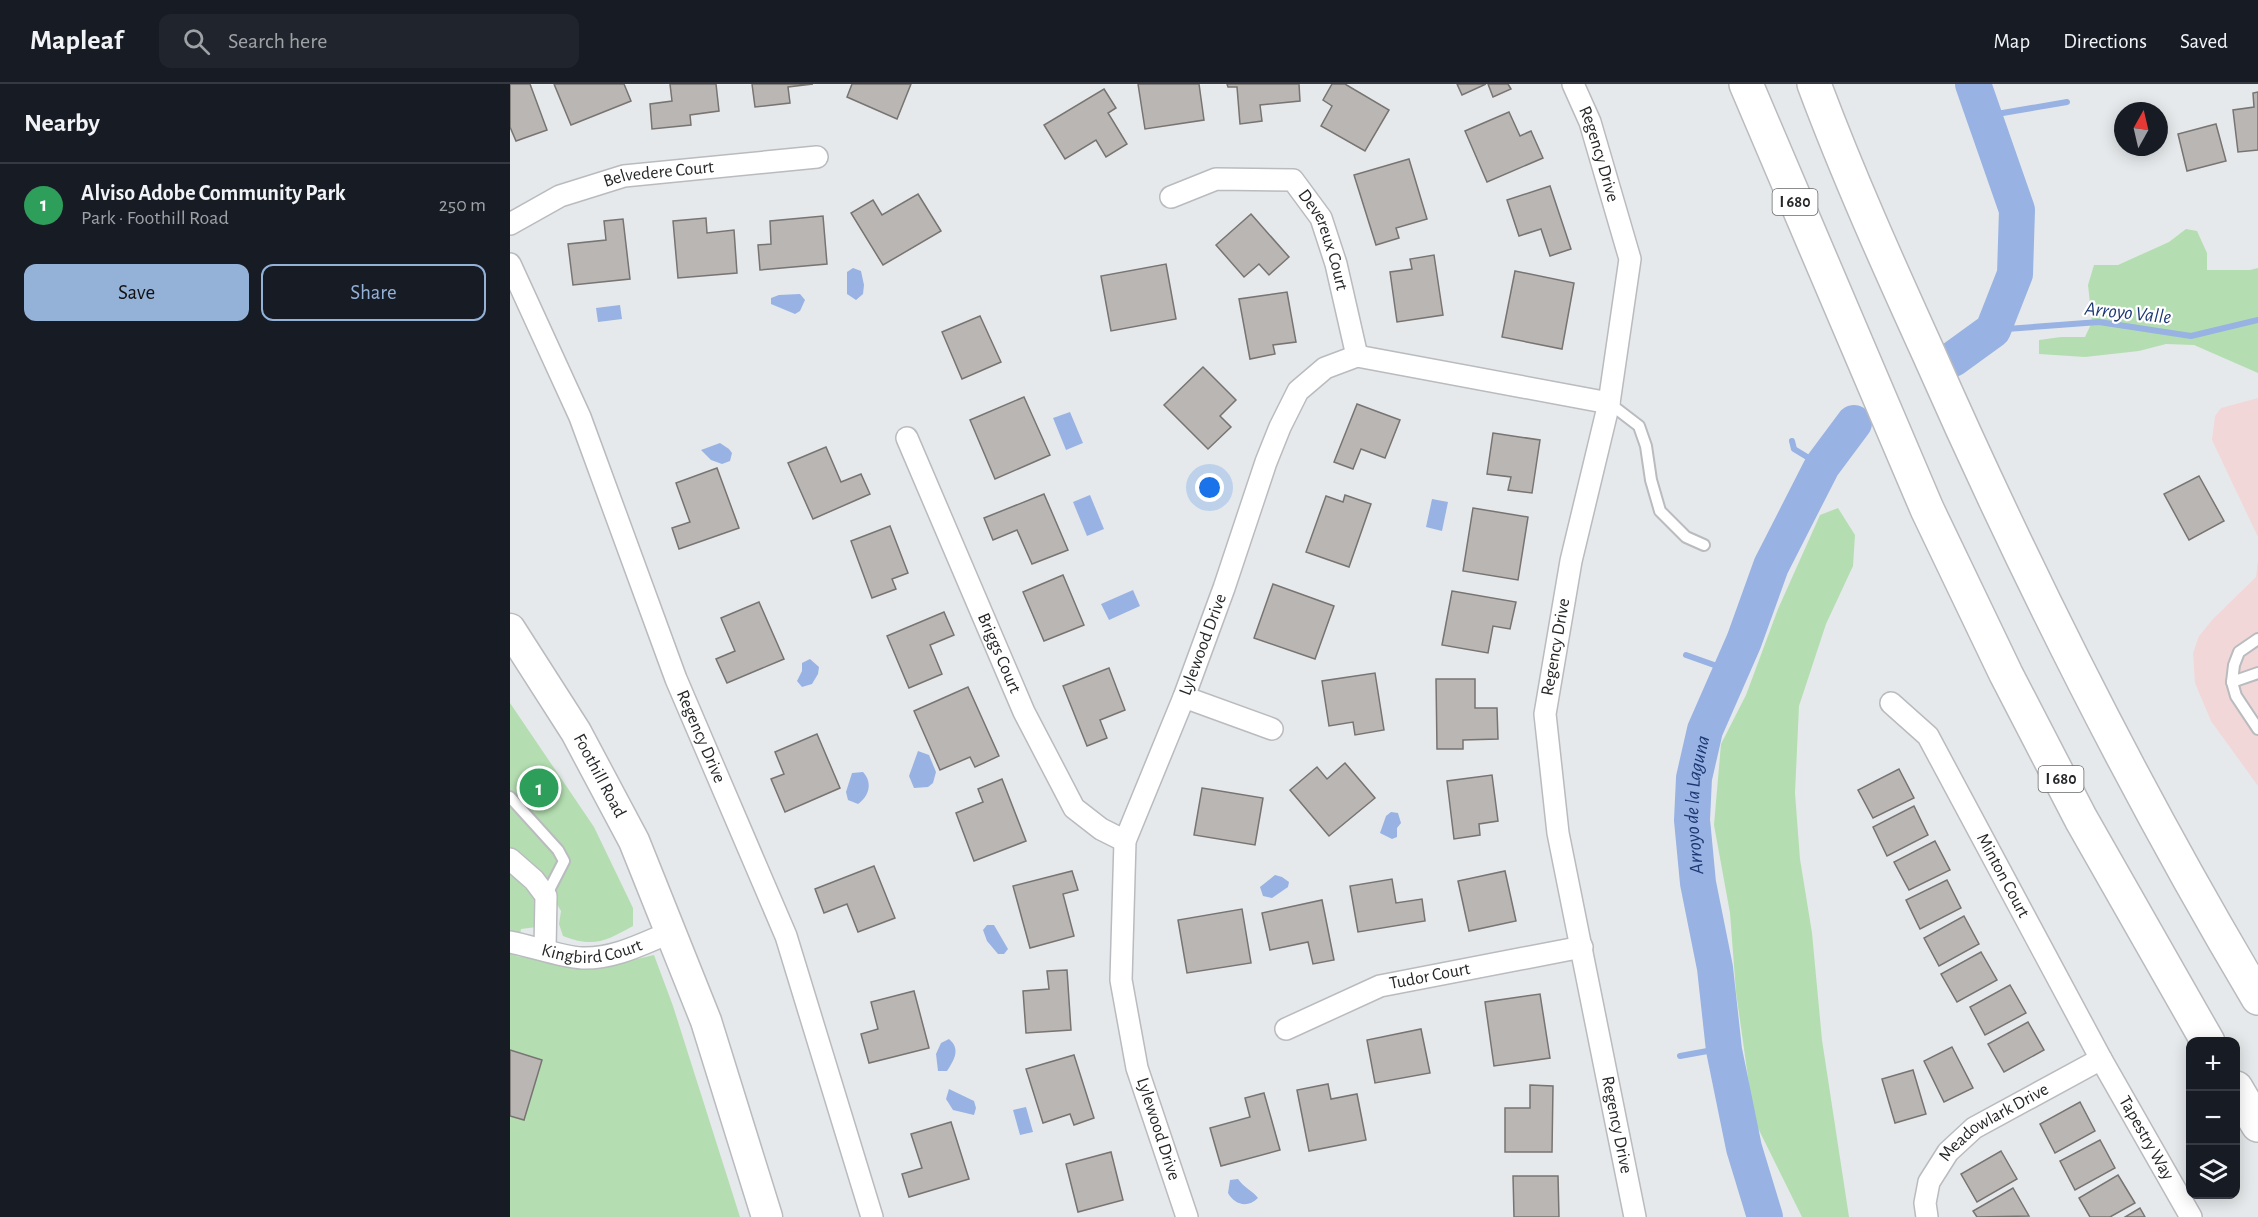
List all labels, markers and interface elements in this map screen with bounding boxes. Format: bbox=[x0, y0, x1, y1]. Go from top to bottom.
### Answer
search box bbox=[159, 14, 579, 68]
icon: search bbox=[180, 25, 213, 58]
text: Mapleaf bbox=[30, 27, 123, 55]
text: Search here bbox=[228, 30, 327, 52]
text: Map bbox=[1994, 31, 2030, 52]
text: Directions bbox=[2063, 31, 2147, 52]
text: Saved bbox=[2180, 31, 2228, 52]
north arrow bbox=[2114, 102, 2168, 156]
street label: Regency Drive bbox=[1575, 104, 1622, 204]
text: Nearby bbox=[24, 110, 100, 136]
street label: Belvedere Court bbox=[601, 158, 715, 191]
text: Alviso Adobe Community Park bbox=[81, 182, 346, 204]
street label: Devereux Court bbox=[1294, 186, 1351, 293]
road number: I 680 bbox=[1772, 189, 1818, 215]
text: 1 bbox=[40, 195, 47, 215]
text: 250 m bbox=[439, 195, 486, 215]
text: Park · Foothill Road bbox=[81, 208, 229, 228]
button: Save bbox=[24, 264, 249, 321]
button: Share bbox=[261, 264, 486, 321]
water label: Arroyo Valle bbox=[2083, 298, 2173, 328]
your location bbox=[1195, 473, 1224, 502]
street label: Lylewood Drive bbox=[1176, 591, 1230, 698]
street label: Regency Drive bbox=[1539, 597, 1573, 697]
street label: Briggs Court bbox=[974, 610, 1024, 696]
street label: Regency Drive bbox=[673, 688, 728, 786]
street label: Foothill Road bbox=[570, 731, 629, 821]
water label: Arroyo de la Laguna bbox=[1682, 734, 1713, 876]
pin: 1 bbox=[519, 766, 558, 810]
road number: I 680 bbox=[2038, 766, 2084, 792]
street label: Minton Court bbox=[1973, 831, 2033, 921]
street label: Kingbird Court bbox=[539, 936, 645, 967]
street label: Tudor Court bbox=[1388, 960, 1472, 993]
map controls bbox=[2186, 1037, 2240, 1199]
button: + bbox=[2186, 1037, 2240, 1091]
street label: Lylewood Drive bbox=[1133, 1075, 1183, 1183]
street label: Regency Drive bbox=[1598, 1075, 1635, 1175]
street label: Meadowlark Drive bbox=[1936, 1080, 2052, 1164]
button: − bbox=[2186, 1091, 2240, 1145]
street label: Tapestry Way bbox=[2115, 1093, 2177, 1183]
button: layers bbox=[2186, 1145, 2240, 1199]

